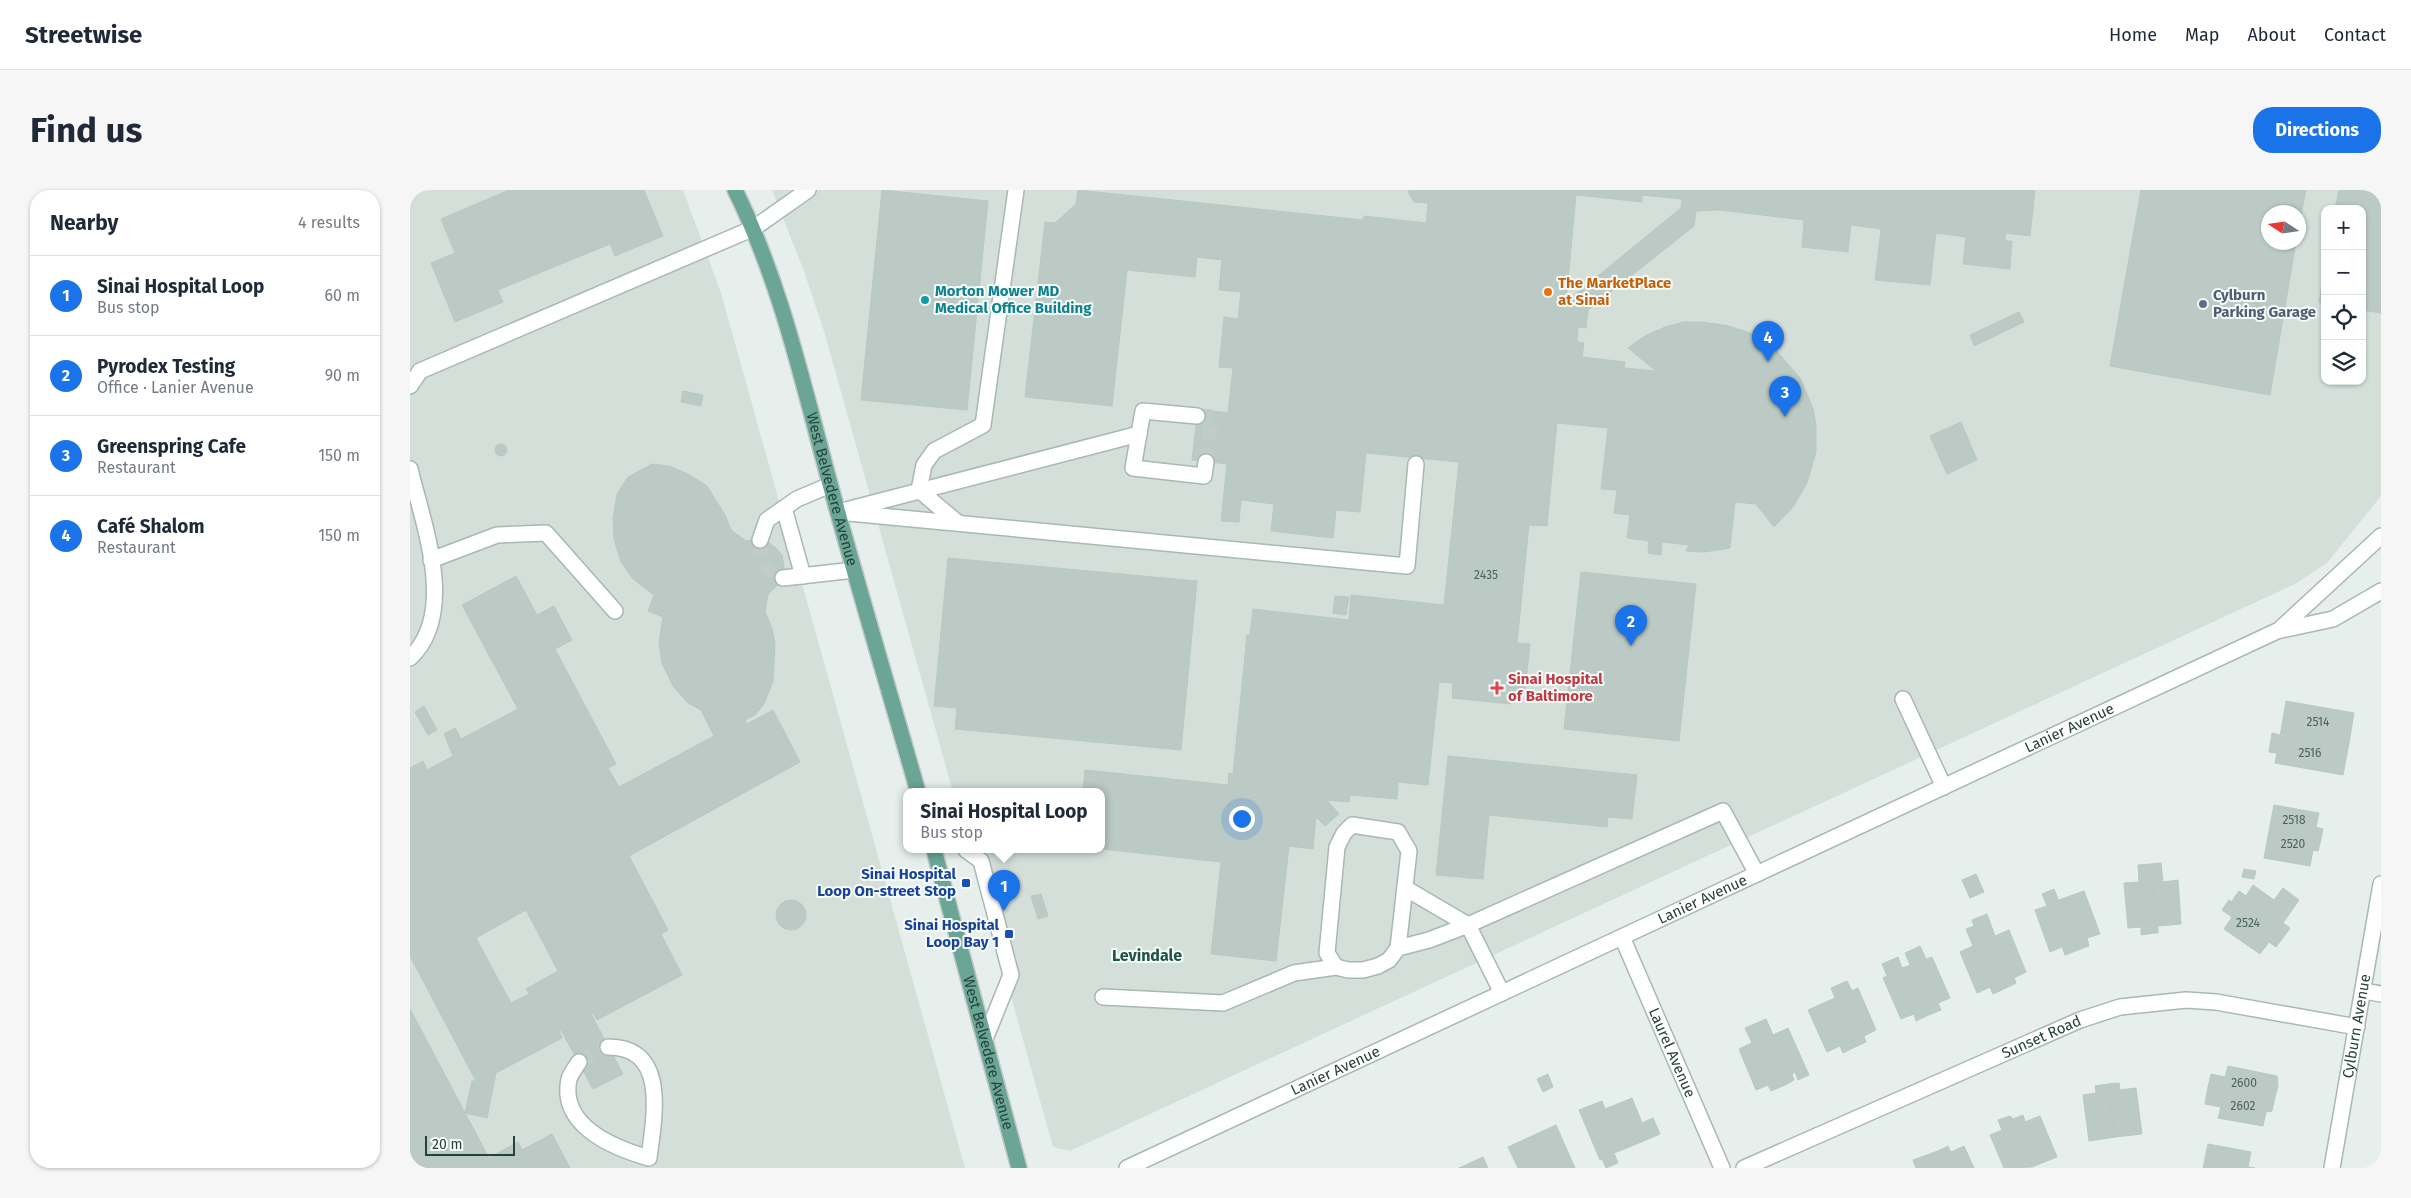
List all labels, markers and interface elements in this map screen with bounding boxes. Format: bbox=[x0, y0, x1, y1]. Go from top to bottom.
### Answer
text: Streetwise bbox=[25, 21, 142, 49]
text: Home bbox=[2109, 24, 2157, 46]
text: Map bbox=[2185, 24, 2219, 46]
text: About bbox=[2247, 24, 2296, 46]
text: Contact bbox=[2324, 24, 2386, 46]
button: Directions bbox=[2253, 107, 2381, 153]
text: Find us bbox=[30, 109, 142, 151]
north arrow bbox=[2261, 205, 2306, 250]
map controls bbox=[2321, 205, 2366, 385]
button: + bbox=[2321, 205, 2366, 250]
text: Nearby bbox=[50, 210, 118, 236]
text: 4 results bbox=[298, 213, 360, 232]
button: − bbox=[2321, 250, 2366, 295]
place label: The MarketPlace at Sinai bbox=[1558, 274, 1671, 309]
text: Sinai Hospital Loop bbox=[97, 275, 264, 298]
place label: Morton Mower MD Medical Office Building bbox=[935, 282, 1092, 317]
text: 1 bbox=[62, 286, 70, 305]
text: 60 m bbox=[325, 286, 360, 305]
marker: The MarketPlace at Sinai bbox=[1542, 286, 1554, 298]
place label: Cylburn Parking Garage bbox=[2213, 286, 2316, 321]
marker: Morton Mower MD Medical Office Building bbox=[919, 294, 931, 306]
button: locate bbox=[2321, 295, 2366, 340]
text: Bus stop bbox=[97, 298, 160, 317]
marker: Cylburn Parking Garage bbox=[2197, 298, 2209, 310]
pin: 4 bbox=[1752, 321, 1784, 362]
button: layers bbox=[2321, 340, 2366, 385]
text: Pyrodex Testing bbox=[97, 355, 235, 378]
text: 2 bbox=[62, 366, 70, 385]
text: 90 m bbox=[325, 366, 360, 385]
pin: 3 bbox=[1769, 376, 1801, 417]
text: Office · Lanier Avenue bbox=[97, 378, 254, 397]
street label: West Belvedere Avenue bbox=[803, 410, 861, 568]
text: Greenspring Cafe bbox=[97, 435, 246, 458]
text: 3 bbox=[62, 446, 70, 465]
text: 150 m bbox=[318, 446, 360, 465]
text: Restaurant bbox=[97, 458, 176, 477]
text: Café Shalom bbox=[97, 515, 204, 538]
text: 4 bbox=[61, 526, 71, 545]
text: 150 m bbox=[318, 526, 360, 545]
text: Restaurant bbox=[97, 538, 176, 557]
house number: 2435 bbox=[1474, 568, 1498, 582]
pin: 2 bbox=[1615, 605, 1647, 646]
place label: Sinai Hospital of Baltimore bbox=[1508, 670, 1603, 705]
marker: Sinai Hospital of Baltimore bbox=[1490, 681, 1504, 695]
street label: Lanier Avenue bbox=[2022, 699, 2117, 757]
house number: 2514 bbox=[2307, 715, 2330, 729]
house number: 2516 bbox=[2299, 746, 2321, 760]
popup bbox=[903, 788, 1105, 853]
text: Sinai Hospital Loop bbox=[920, 800, 1088, 823]
your location bbox=[1229, 806, 1255, 832]
house number: 2518 bbox=[2282, 813, 2306, 827]
text: Bus stop bbox=[920, 823, 983, 842]
house number: 2520 bbox=[2281, 837, 2306, 851]
place label: Sinai Hospital Loop On-street Stop bbox=[817, 865, 957, 900]
pin: 1 bbox=[988, 870, 1020, 911]
street label: Lanier Avenue bbox=[1655, 871, 1750, 928]
marker: Sinai Hospital Loop On-street Stop bbox=[960, 877, 972, 889]
place label: Sinai Hospital Loop Bay 1 bbox=[904, 916, 1000, 951]
house number: 2524 bbox=[2236, 916, 2261, 930]
marker: Sinai Hospital Loop Bay 1 bbox=[1003, 928, 1015, 940]
district label: Levindale bbox=[1112, 946, 1182, 965]
street label: Cylburn Avenue bbox=[2339, 973, 2374, 1080]
street label: West Belvedere Avenue bbox=[959, 974, 1017, 1132]
street label: Laurel Avenue bbox=[1645, 1005, 1699, 1100]
street label: Sunset Road bbox=[1999, 1012, 2084, 1062]
street label: Lanier Avenue bbox=[1288, 1042, 1383, 1099]
house number: 2600 bbox=[2231, 1076, 2257, 1090]
house number: 2602 bbox=[2231, 1099, 2255, 1113]
scale bar bbox=[425, 1133, 515, 1156]
text: 20 m bbox=[432, 1136, 462, 1153]

